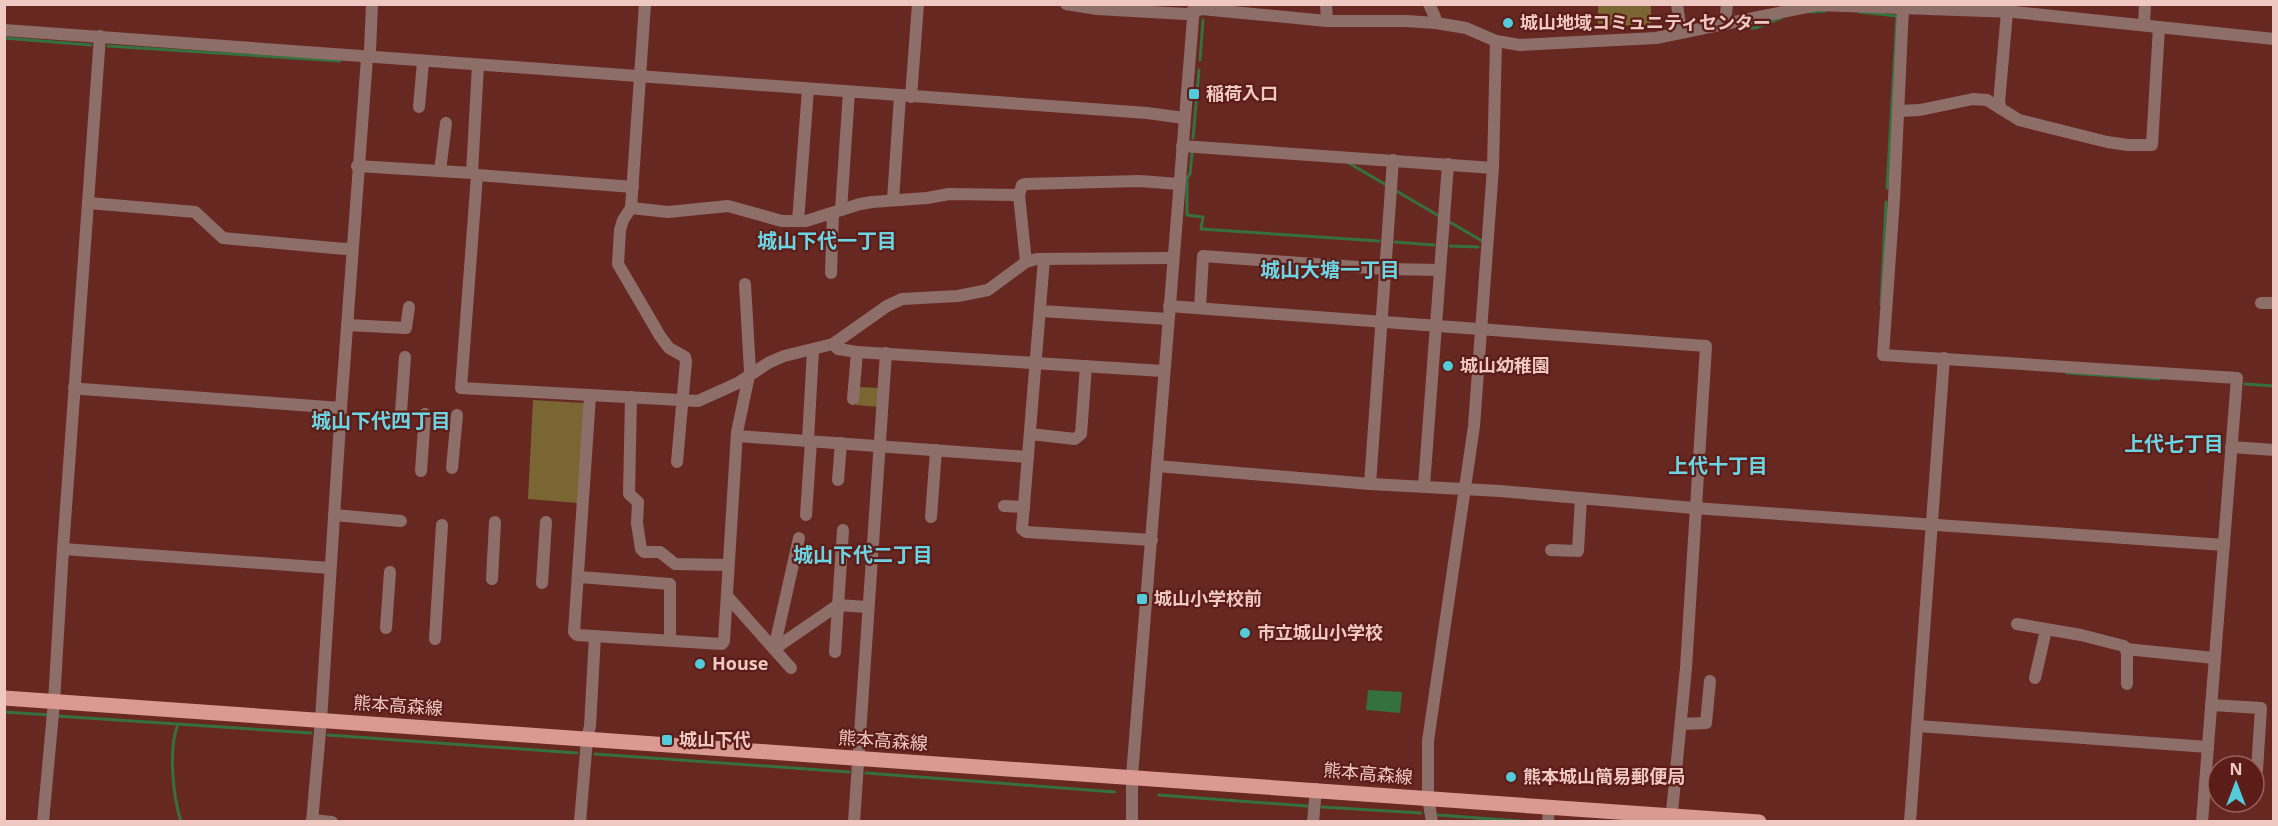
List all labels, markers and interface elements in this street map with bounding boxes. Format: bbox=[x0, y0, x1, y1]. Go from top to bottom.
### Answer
place label: 城山地域コミュニティセンター bbox=[1520, 10, 1771, 34]
marker: 城山地域コミュニティセンター bbox=[1501, 16, 1515, 30]
place label: 稲荷入口 bbox=[1206, 81, 1278, 105]
marker: 稲荷入口 bbox=[1187, 87, 1201, 101]
district label: 城山下代一丁目 bbox=[757, 227, 897, 254]
district label: 城山大塘一丁目 bbox=[1260, 256, 1400, 283]
place label: 城山幼稚園 bbox=[1460, 353, 1550, 377]
marker: 城山幼稚園 bbox=[1441, 359, 1455, 373]
district label: 城山下代四丁目 bbox=[311, 407, 451, 434]
district label: 上代七丁目 bbox=[2124, 430, 2224, 457]
district label: 上代十丁目 bbox=[1668, 452, 1768, 479]
district label: 城山下代二丁目 bbox=[793, 541, 933, 568]
place label: 城山小学校前 bbox=[1154, 586, 1262, 610]
marker: 城山小学校前 bbox=[1135, 592, 1149, 606]
place label: 市立城山小学校 bbox=[1257, 620, 1383, 644]
marker: 市立城山小学校 bbox=[1238, 626, 1252, 640]
place label: House bbox=[712, 651, 768, 675]
marker: House bbox=[693, 657, 707, 671]
street label: 熊本高森線 bbox=[352, 690, 444, 720]
street label: 熊本高森線 bbox=[837, 725, 929, 755]
place label: 城山下代 bbox=[679, 727, 751, 751]
marker: 城山下代 bbox=[660, 733, 674, 747]
north arrow bbox=[2206, 754, 2266, 814]
street label: 熊本高森線 bbox=[1322, 757, 1414, 789]
text: N bbox=[2229, 758, 2243, 780]
place label: 熊本城山簡易郵便局 bbox=[1523, 764, 1685, 788]
marker: 熊本城山簡易郵便局 bbox=[1504, 770, 1518, 784]

